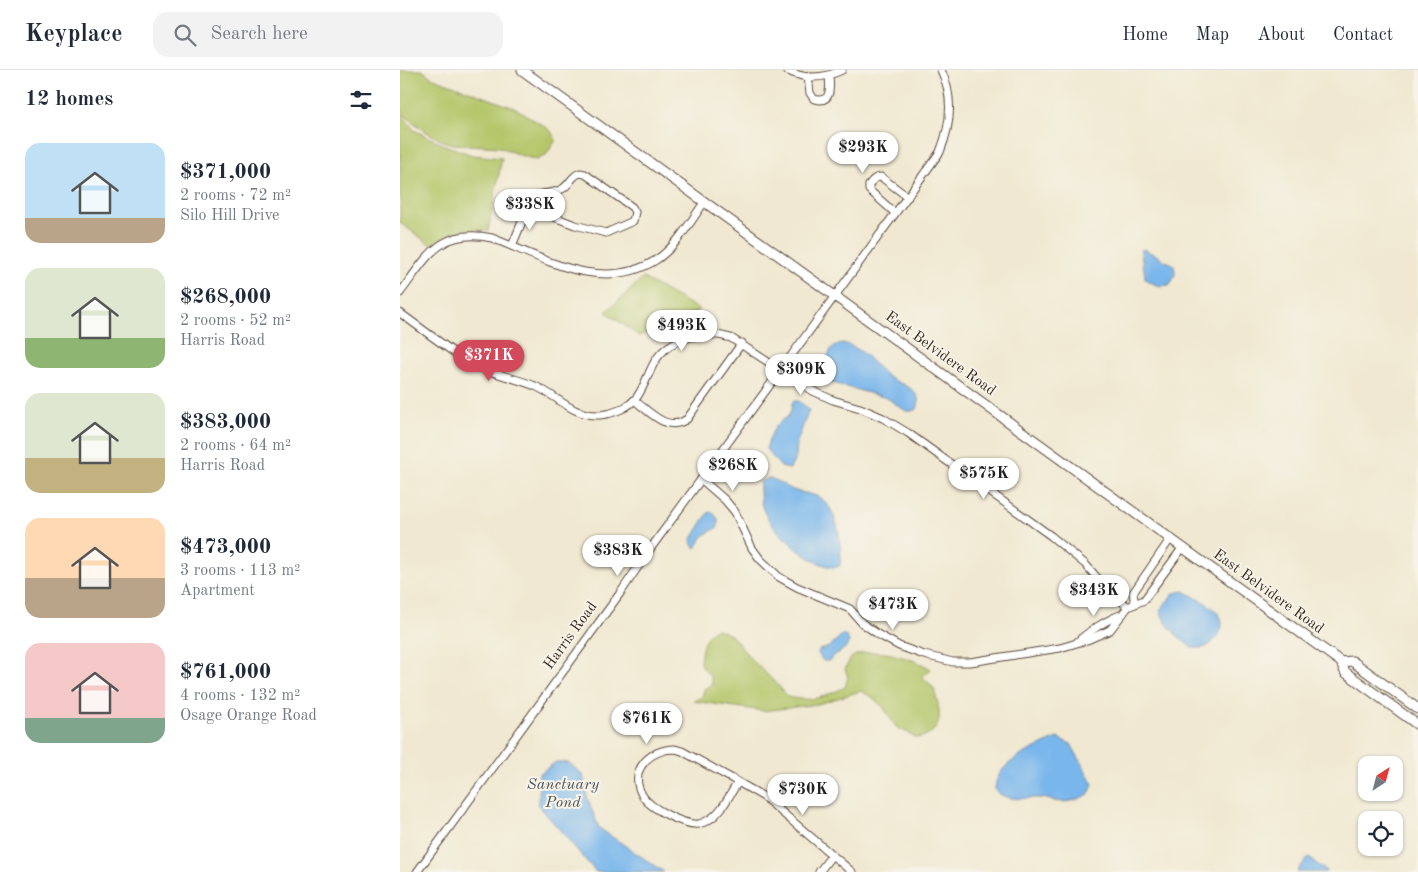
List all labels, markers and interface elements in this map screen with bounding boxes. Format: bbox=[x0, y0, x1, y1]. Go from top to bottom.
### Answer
search box bbox=[153, 12, 503, 57]
icon: search bbox=[171, 21, 199, 49]
text: Keyplace bbox=[25, 23, 123, 47]
text: Search here bbox=[211, 25, 308, 44]
text: Home bbox=[1122, 26, 1168, 44]
text: Map bbox=[1196, 26, 1229, 44]
text: About bbox=[1257, 26, 1305, 44]
text: Contact bbox=[1333, 26, 1393, 44]
icon: filters bbox=[347, 86, 375, 114]
text: 12 homes bbox=[25, 89, 113, 110]
pin: $293K bbox=[828, 132, 898, 174]
text: $293K bbox=[838, 140, 888, 156]
text: $371,000 bbox=[180, 162, 271, 183]
icon: home bbox=[65, 163, 125, 223]
text: 2 rooms · 72 m² bbox=[180, 188, 291, 204]
pin: $338K bbox=[495, 189, 565, 231]
text: $338K bbox=[505, 197, 555, 213]
text: Silo Hill Drive bbox=[180, 208, 279, 224]
text: $268,000 bbox=[180, 287, 271, 308]
icon: home bbox=[65, 288, 125, 348]
street label: East Belvidere Road bbox=[882, 309, 998, 399]
pin: $493K bbox=[647, 310, 717, 352]
text: 2 rooms · 52 m² bbox=[180, 313, 291, 329]
text: $493K bbox=[657, 318, 707, 334]
text: Harris Road bbox=[180, 333, 265, 349]
pin: $371K bbox=[454, 340, 524, 382]
text: $371K bbox=[464, 348, 514, 364]
pin: $309K bbox=[766, 354, 836, 396]
text: $309K bbox=[776, 362, 826, 378]
text: $383,000 bbox=[180, 412, 271, 433]
icon: home bbox=[65, 413, 125, 473]
text: 2 rooms · 64 m² bbox=[180, 438, 291, 454]
pin: $268K bbox=[698, 450, 768, 492]
text: Harris Road bbox=[180, 458, 265, 474]
text: $268K bbox=[708, 458, 758, 474]
pin: $575K bbox=[949, 458, 1019, 500]
text: $575K bbox=[959, 466, 1009, 482]
pin: $383K bbox=[583, 534, 653, 577]
text: $473,000 bbox=[180, 537, 271, 558]
icon: home bbox=[65, 538, 125, 598]
text: $383K bbox=[593, 543, 643, 559]
street label: East Belvidere Road bbox=[1210, 547, 1326, 637]
text: 3 rooms · 113 m² bbox=[180, 563, 300, 579]
pin: $343K bbox=[1059, 574, 1129, 617]
text: Apartment bbox=[180, 583, 255, 599]
text: $343K bbox=[1069, 583, 1119, 599]
pin: $473K bbox=[858, 588, 928, 631]
text: $473K bbox=[868, 597, 918, 613]
street label: Harris Road bbox=[542, 599, 601, 673]
text: $761,000 bbox=[180, 662, 271, 683]
icon: home bbox=[65, 663, 125, 723]
text: 4 rooms · 132 m² bbox=[180, 688, 300, 704]
pin: $761K bbox=[612, 702, 682, 745]
text: Osage Orange Road bbox=[180, 708, 317, 724]
text: $761K bbox=[622, 711, 672, 727]
north arrow bbox=[1358, 756, 1402, 801]
map controls bbox=[1358, 756, 1403, 856]
pin: $730K bbox=[768, 774, 838, 816]
water label: Sanctuary Pond bbox=[527, 777, 600, 811]
text: $730K bbox=[778, 782, 828, 798]
button: locate bbox=[1358, 811, 1403, 856]

